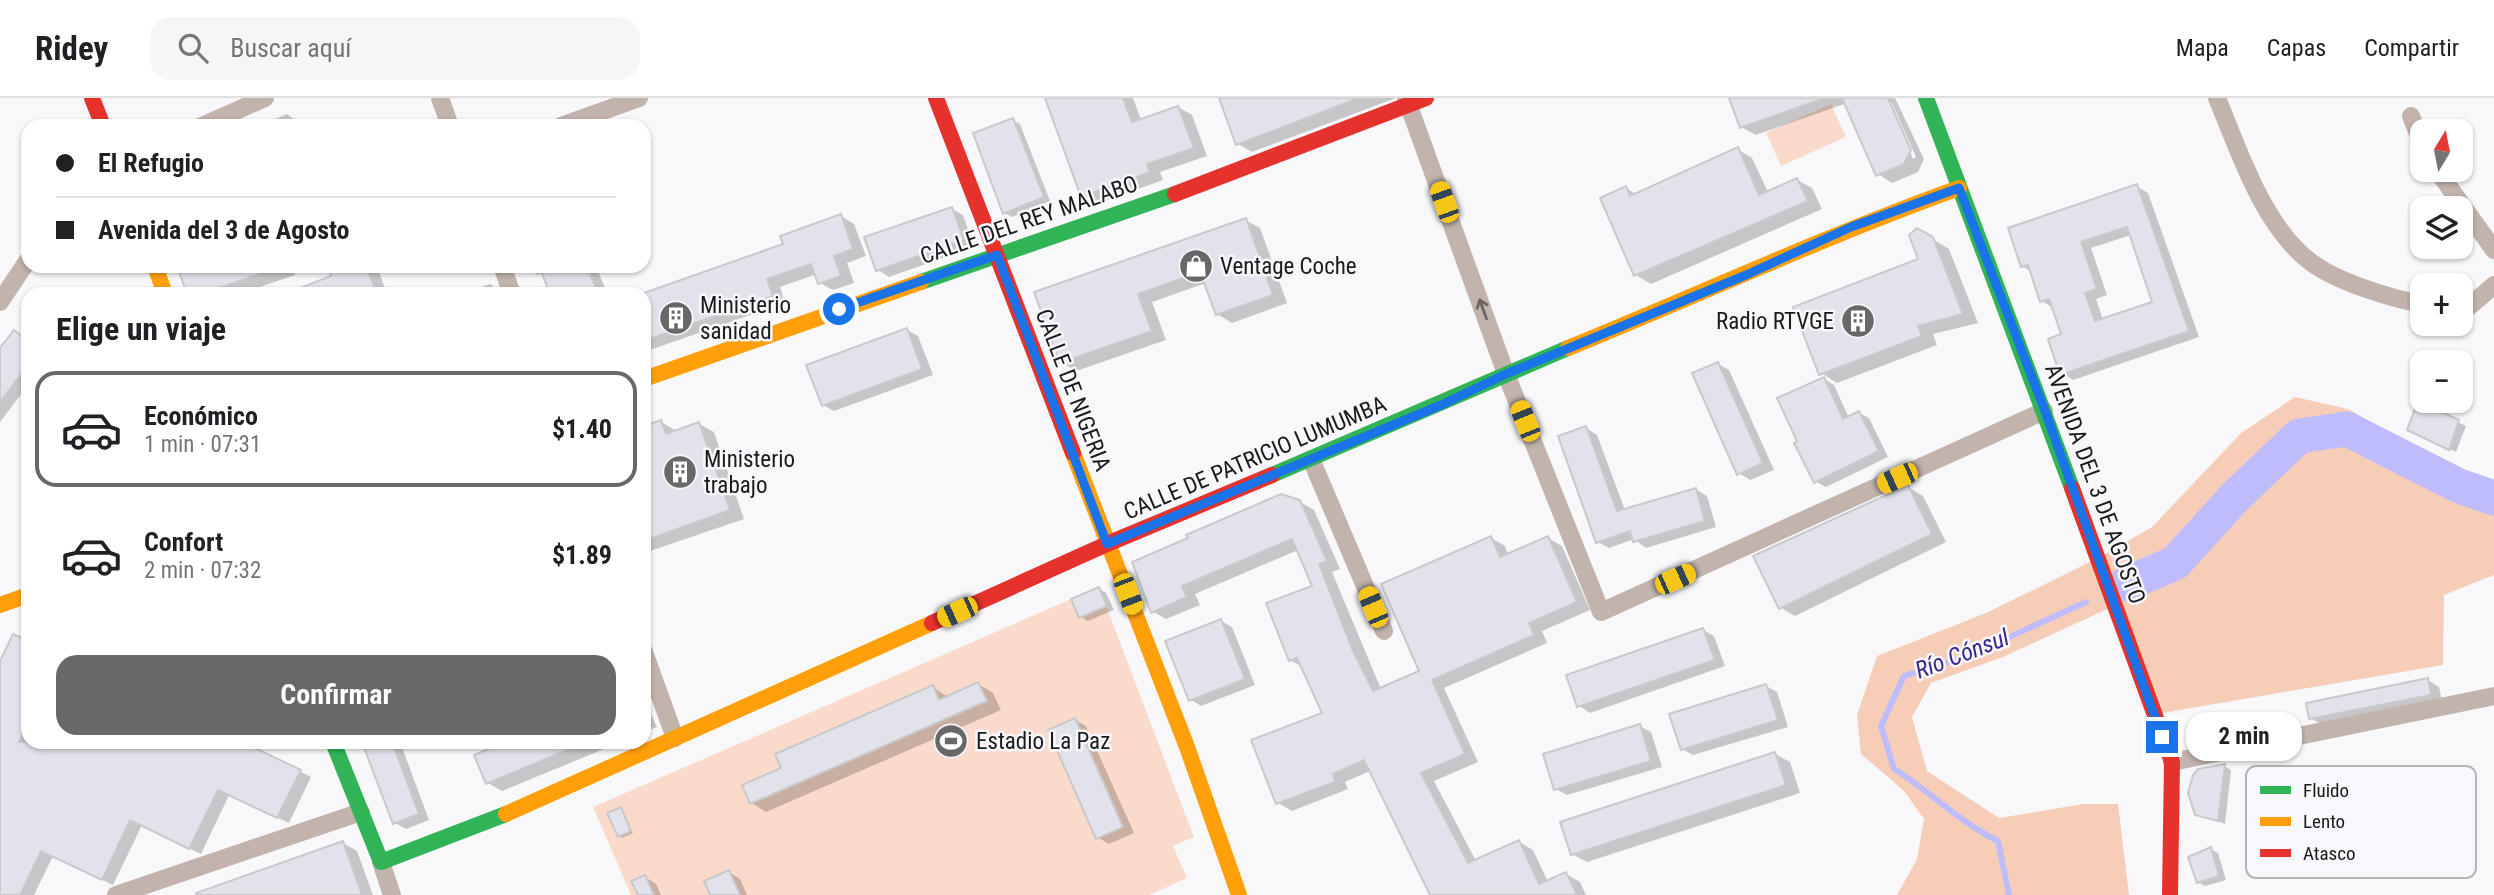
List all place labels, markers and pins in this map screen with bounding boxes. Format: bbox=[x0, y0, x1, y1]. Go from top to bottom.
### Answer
shop icon: Ventage Coche bbox=[1177, 247, 1215, 285]
place label: Ventage Coche bbox=[1220, 253, 1357, 280]
place label: Ministerio sanidad bbox=[700, 292, 791, 345]
building icon: Ministerio sanidad bbox=[657, 299, 695, 337]
building icon: Radio RTVGE bbox=[1839, 302, 1877, 340]
place label: Radio RTVGE bbox=[1716, 308, 1834, 335]
place label: Ministerio trabajo bbox=[704, 446, 795, 499]
building icon: Ministerio trabajo bbox=[661, 453, 699, 491]
sports icon: Estadio La Paz bbox=[932, 722, 970, 760]
place label: Estadio La Paz bbox=[976, 728, 1110, 755]

